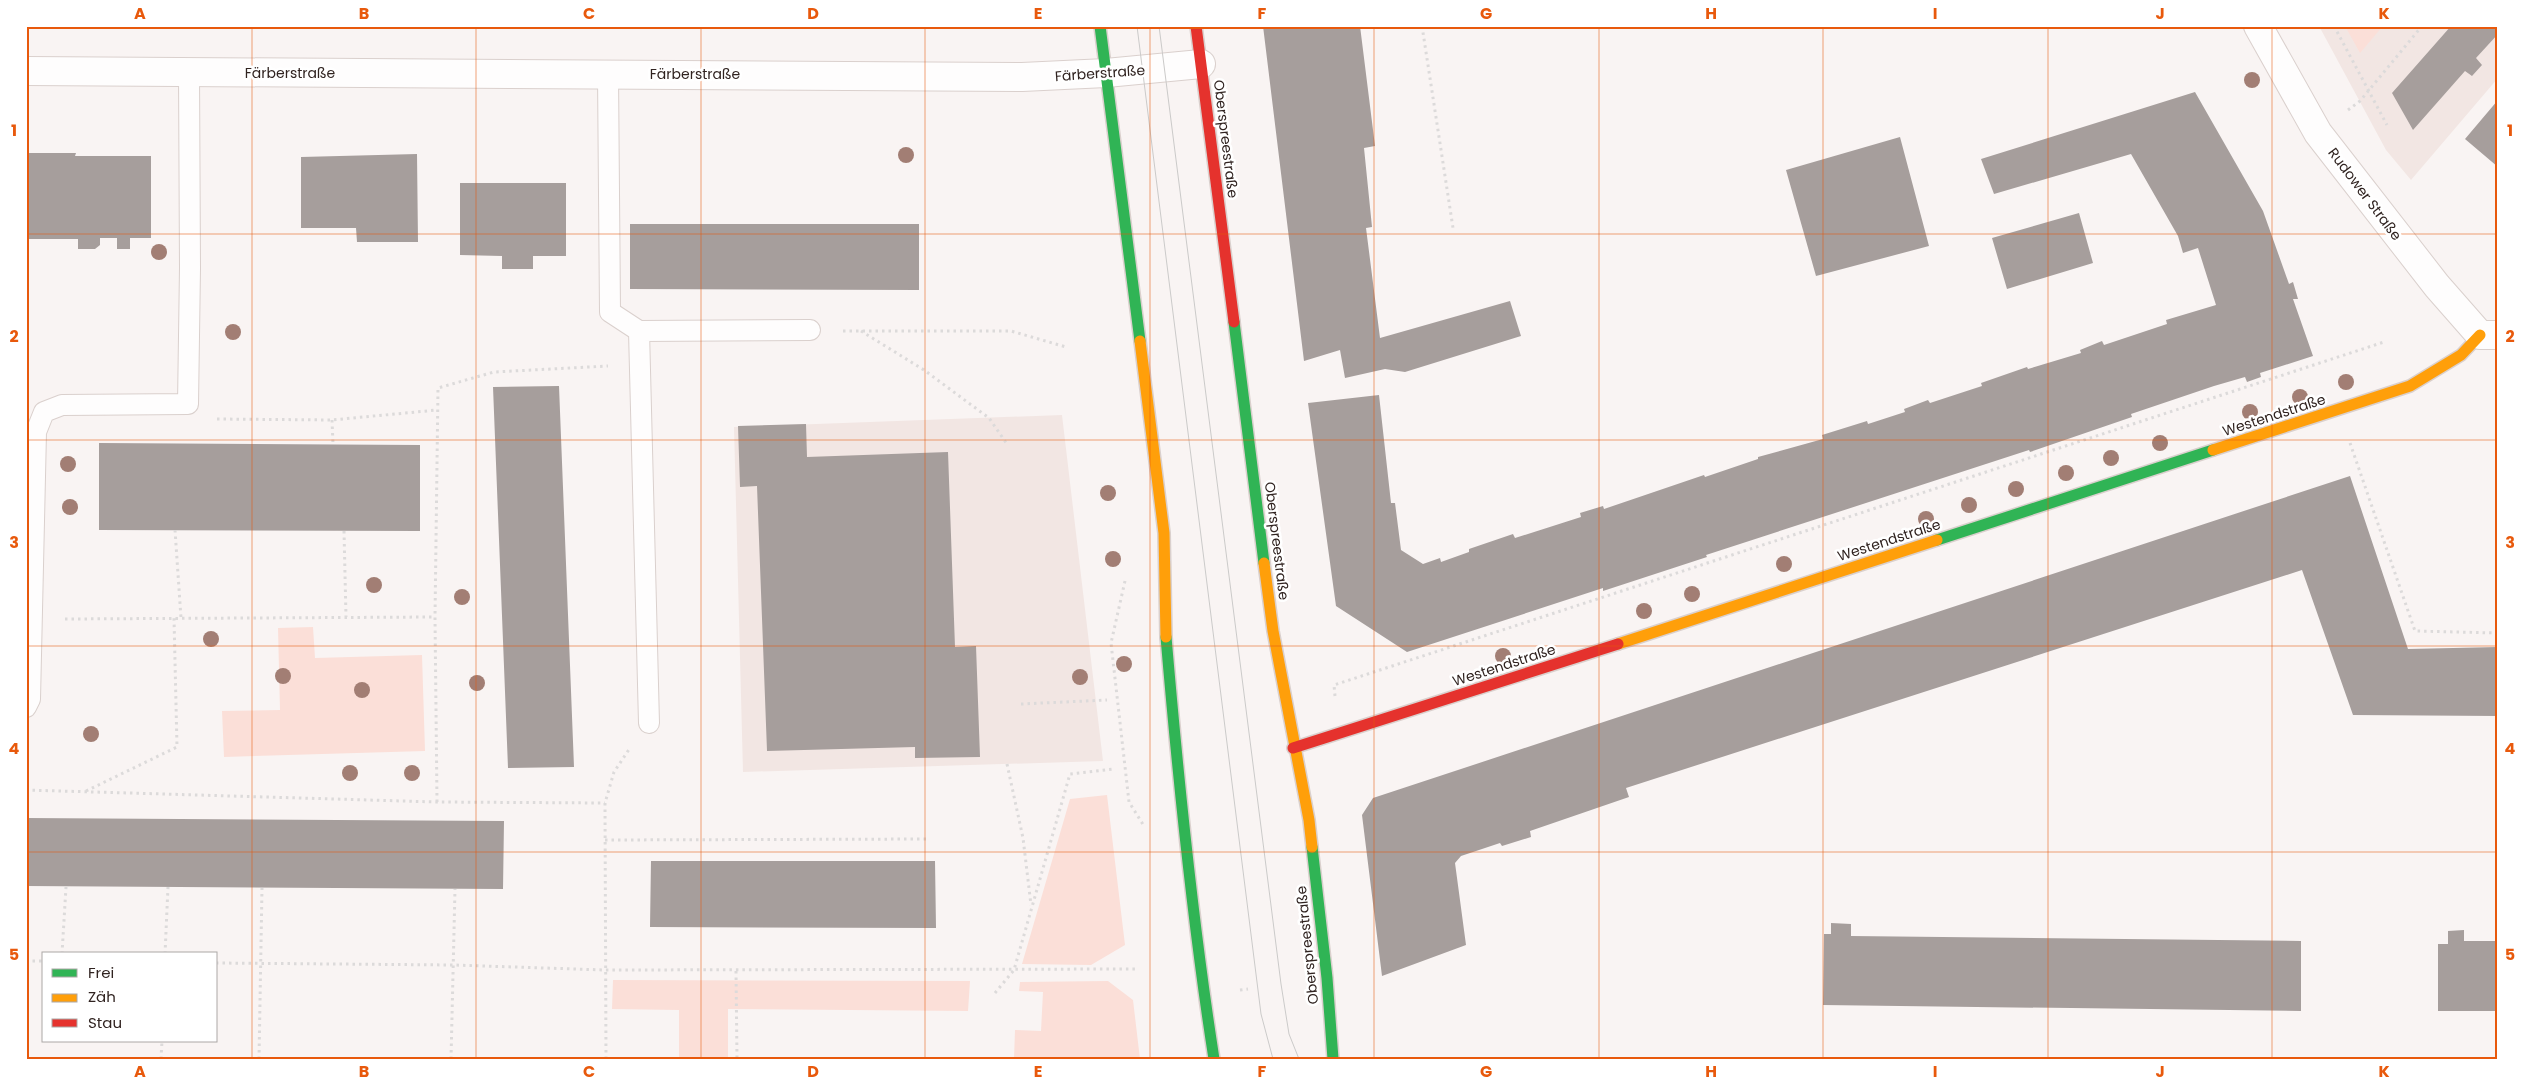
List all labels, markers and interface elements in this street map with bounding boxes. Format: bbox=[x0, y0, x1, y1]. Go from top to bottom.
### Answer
text: A bbox=[134, 2, 146, 25]
text: B bbox=[359, 2, 369, 25]
text: C bbox=[583, 2, 595, 25]
text: D bbox=[807, 2, 819, 25]
text: E bbox=[1034, 2, 1042, 25]
text: F bbox=[1258, 2, 1267, 25]
text: G bbox=[1480, 2, 1492, 25]
text: H bbox=[1705, 2, 1717, 25]
text: I bbox=[1933, 2, 1937, 25]
text: J bbox=[2155, 2, 2165, 25]
text: K bbox=[2378, 2, 2390, 25]
street label: Färberstraße bbox=[1054, 60, 1146, 86]
street label: Färberstraße bbox=[245, 63, 336, 83]
street label: Färberstraße bbox=[650, 64, 741, 84]
street label: Oberspreestraße bbox=[1209, 79, 1243, 200]
text: 1 bbox=[11, 119, 17, 142]
text: 1 bbox=[2507, 119, 2513, 142]
street label: Rudower Straße bbox=[2324, 144, 2407, 245]
text: 2 bbox=[9, 325, 19, 348]
text: 2 bbox=[2505, 325, 2515, 348]
street label: Westendstraße bbox=[2220, 389, 2328, 441]
street label: Oberspreestraße bbox=[1260, 481, 1294, 602]
street label: Westendstraße bbox=[1835, 514, 1943, 566]
text: 3 bbox=[9, 531, 19, 554]
text: 3 bbox=[2505, 531, 2515, 554]
street label: Westendstraße bbox=[1450, 639, 1558, 691]
text: 4 bbox=[9, 737, 20, 760]
text: 4 bbox=[2505, 737, 2516, 760]
street label: Oberspreestraße bbox=[1291, 884, 1323, 1005]
text: 5 bbox=[9, 943, 19, 966]
text: 5 bbox=[2505, 943, 2515, 966]
legend bbox=[42, 952, 218, 1042]
text: Frei bbox=[88, 962, 114, 983]
text: Zäh bbox=[88, 986, 116, 1007]
text: Stau bbox=[88, 1012, 122, 1033]
text: A bbox=[134, 1060, 146, 1083]
text: B bbox=[359, 1060, 369, 1083]
text: C bbox=[583, 1060, 595, 1083]
text: D bbox=[807, 1060, 819, 1083]
text: E bbox=[1034, 1060, 1042, 1083]
text: F bbox=[1258, 1060, 1267, 1083]
text: G bbox=[1480, 1060, 1492, 1083]
text: H bbox=[1705, 1060, 1717, 1083]
text: I bbox=[1933, 1060, 1937, 1083]
text: J bbox=[2155, 1060, 2165, 1083]
text: K bbox=[2378, 1060, 2390, 1083]

